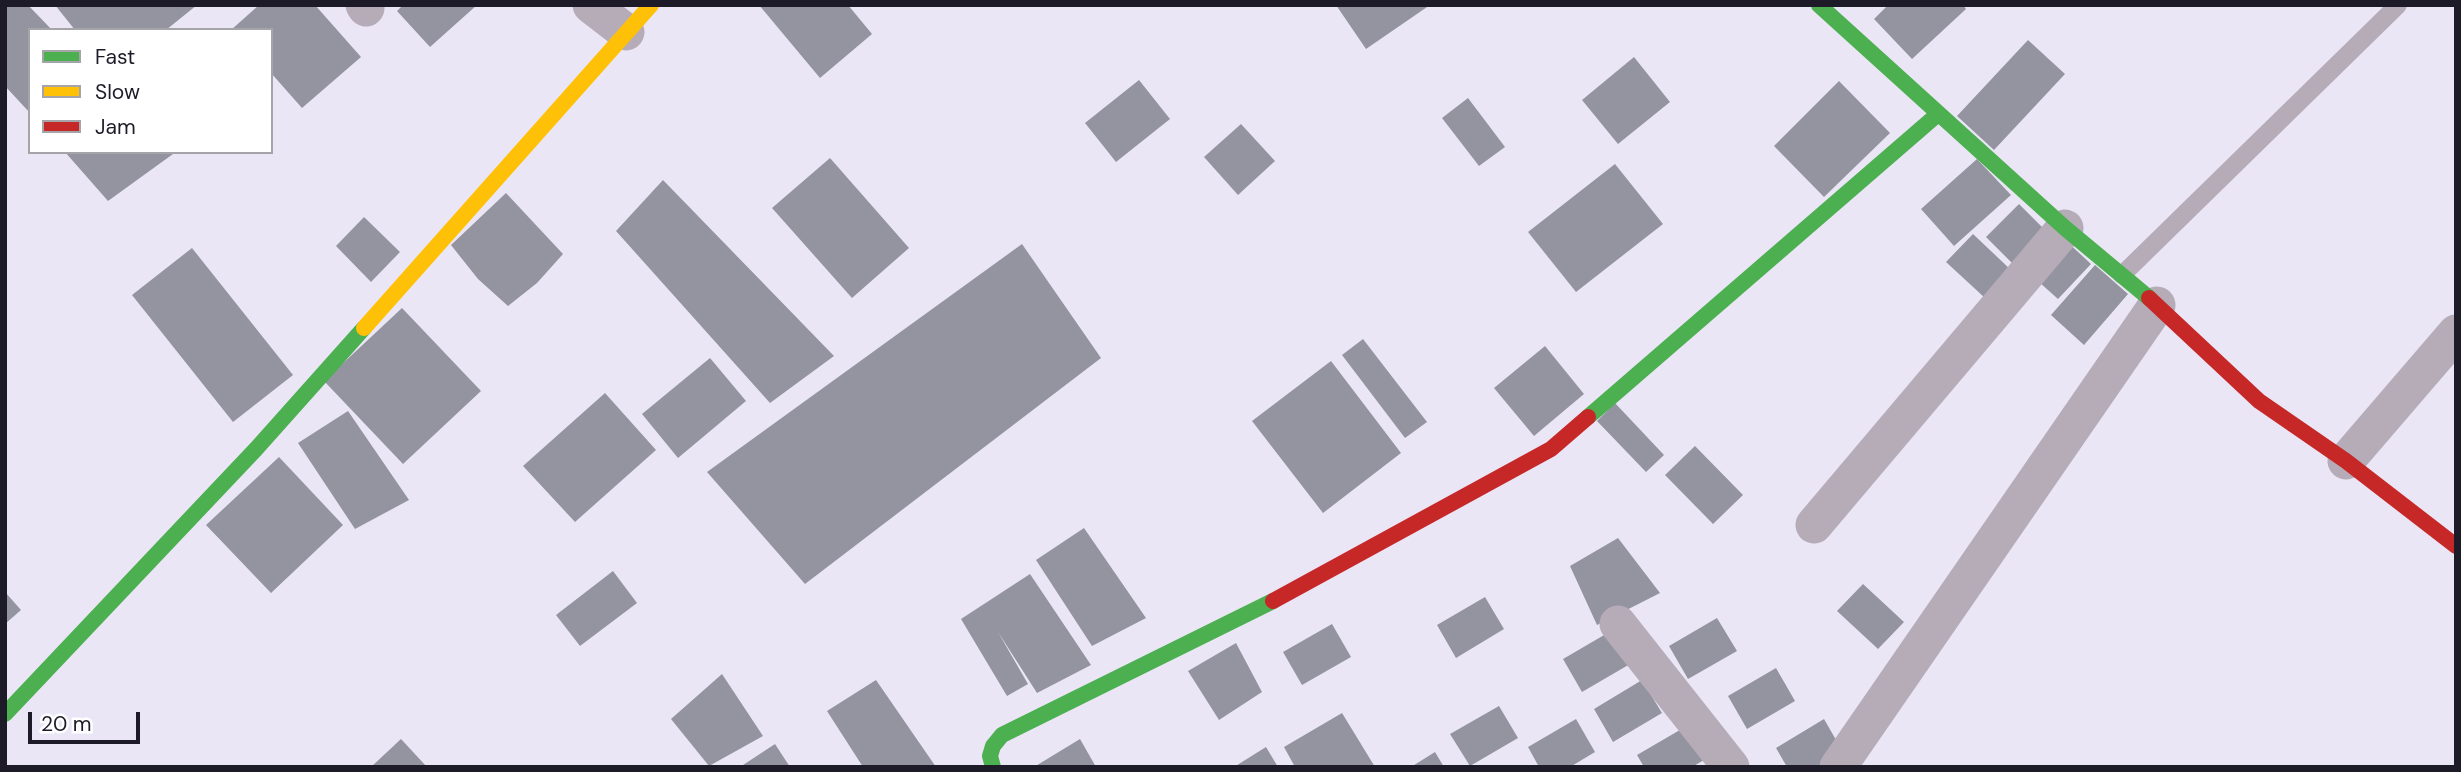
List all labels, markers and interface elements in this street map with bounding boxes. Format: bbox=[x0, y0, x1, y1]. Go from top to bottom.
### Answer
legend bbox=[28, 28, 273, 154]
text: Fast bbox=[95, 43, 135, 71]
text: Slow bbox=[95, 78, 140, 106]
text: Jam bbox=[95, 113, 136, 141]
scale bar bbox=[32, 698, 144, 742]
text: 20 m bbox=[41, 710, 92, 738]

